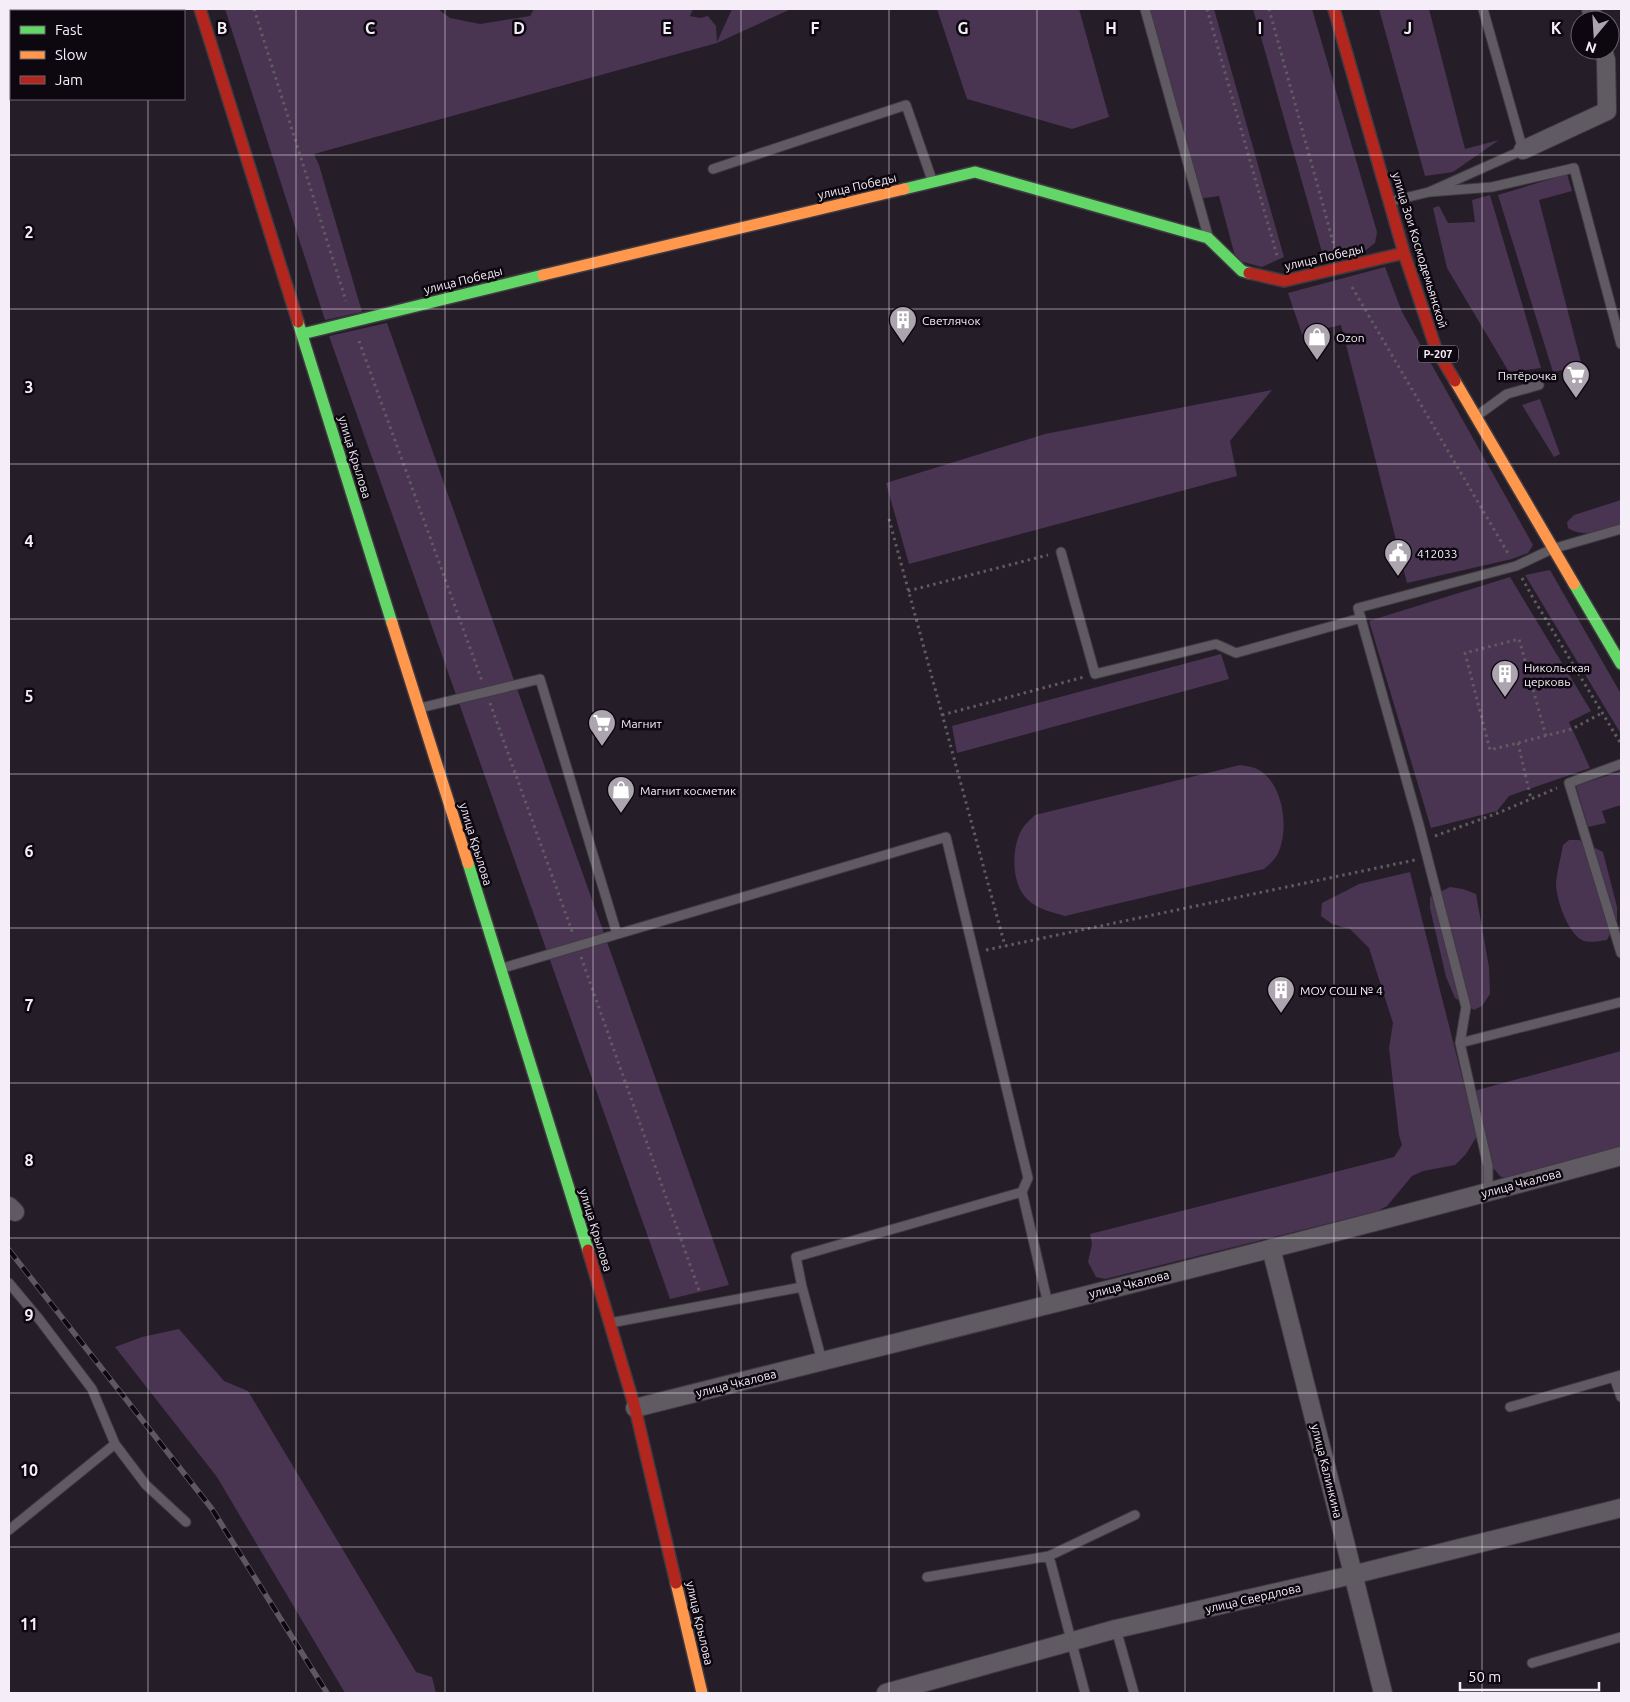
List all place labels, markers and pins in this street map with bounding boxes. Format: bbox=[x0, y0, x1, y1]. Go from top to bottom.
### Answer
building icon: Светлячок bbox=[888, 305, 918, 344]
place label: Светлячок bbox=[922, 314, 981, 327]
shop icon: Ozon bbox=[1302, 322, 1332, 361]
place label: Ozon bbox=[1336, 331, 1365, 344]
supermarket icon: Пятёрочка bbox=[1561, 360, 1591, 399]
place label: Пятёрочка bbox=[1498, 369, 1557, 382]
public building icon: 412033 bbox=[1383, 538, 1413, 577]
place label: 412033 bbox=[1417, 547, 1458, 560]
building icon: Никольская церковь bbox=[1490, 659, 1520, 698]
place label: Никольская церковь bbox=[1524, 661, 1590, 688]
supermarket icon: Магнит bbox=[587, 708, 617, 747]
place label: Магнит bbox=[621, 717, 663, 730]
shop icon: Магнит косметик bbox=[606, 775, 636, 814]
place label: Магнит косметик bbox=[640, 784, 736, 797]
building icon: МОУ СОШ № 4 bbox=[1266, 975, 1296, 1014]
place label: МОУ СОШ № 4 bbox=[1300, 984, 1383, 997]

